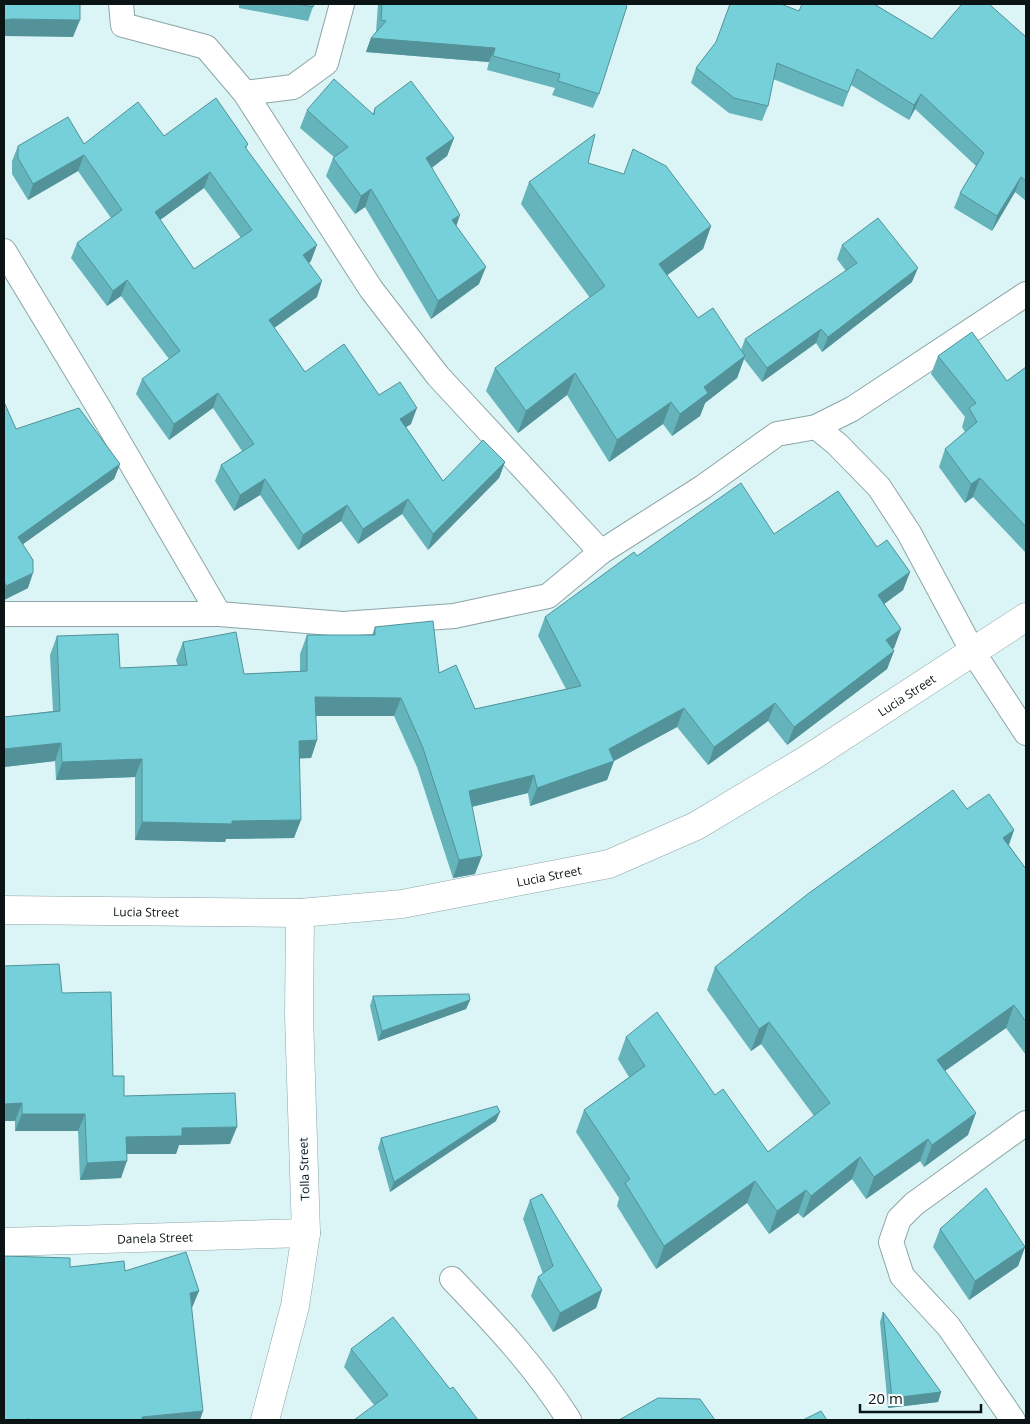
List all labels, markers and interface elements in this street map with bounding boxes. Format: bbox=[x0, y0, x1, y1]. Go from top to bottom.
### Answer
street label: Lucia Street bbox=[874, 670, 938, 720]
street label: Lucia Street bbox=[515, 861, 583, 890]
street label: Lucia Street bbox=[113, 903, 179, 920]
street label: Tolla Street bbox=[294, 1137, 314, 1201]
street label: Danela Street bbox=[117, 1228, 193, 1247]
scale bar bbox=[860, 1382, 981, 1414]
text: 20 m bbox=[868, 1388, 903, 1408]

